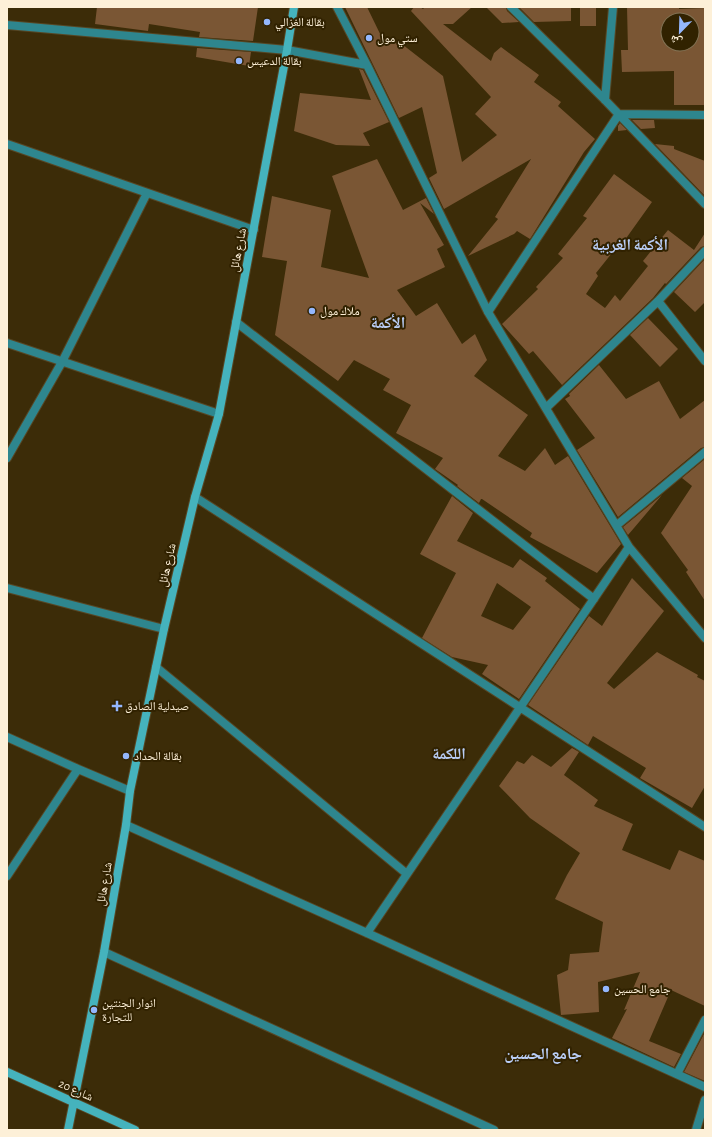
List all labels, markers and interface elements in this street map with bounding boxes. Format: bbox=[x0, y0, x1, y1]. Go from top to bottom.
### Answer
north arrow bbox=[660, 12, 700, 52]
place label: بقالة الغزالي bbox=[275, 16, 325, 32]
marker: بقالة الغزالي bbox=[262, 17, 272, 27]
text: ش bbox=[668, 31, 685, 48]
place label: ستي مول bbox=[377, 32, 418, 48]
marker: ستي مول bbox=[364, 33, 374, 43]
place label: بقالة الدعيس bbox=[247, 55, 302, 68]
marker: بقالة الدعيس bbox=[234, 56, 244, 66]
street label: شارع هائل bbox=[228, 227, 250, 273]
district label: الأكمة الغربية bbox=[592, 236, 668, 254]
place label: ملاك مول bbox=[320, 305, 360, 318]
marker: ملاك مول bbox=[307, 306, 317, 316]
district label: الأكمة bbox=[371, 314, 405, 331]
street label: شارع هائل bbox=[156, 542, 180, 588]
place label: صيدلية الصادق bbox=[125, 700, 189, 713]
marker: صيدلية الصادق bbox=[112, 701, 122, 711]
district label: اللكمة bbox=[432, 746, 466, 762]
place label: بقالة الحداد bbox=[134, 750, 182, 763]
marker: بقالة الحداد bbox=[121, 751, 131, 761]
street label: شارع هائل bbox=[94, 861, 116, 907]
place label: جامع الحسين bbox=[614, 983, 671, 996]
marker: جامع الحسين bbox=[601, 984, 611, 994]
place label: انوار الجنتين للتجارة bbox=[102, 997, 156, 1024]
marker: انوار الجنتين للتجارة bbox=[89, 1005, 99, 1015]
district label: جامع الحسين bbox=[504, 1046, 582, 1064]
street label: شارع 20 bbox=[56, 1077, 95, 1105]

